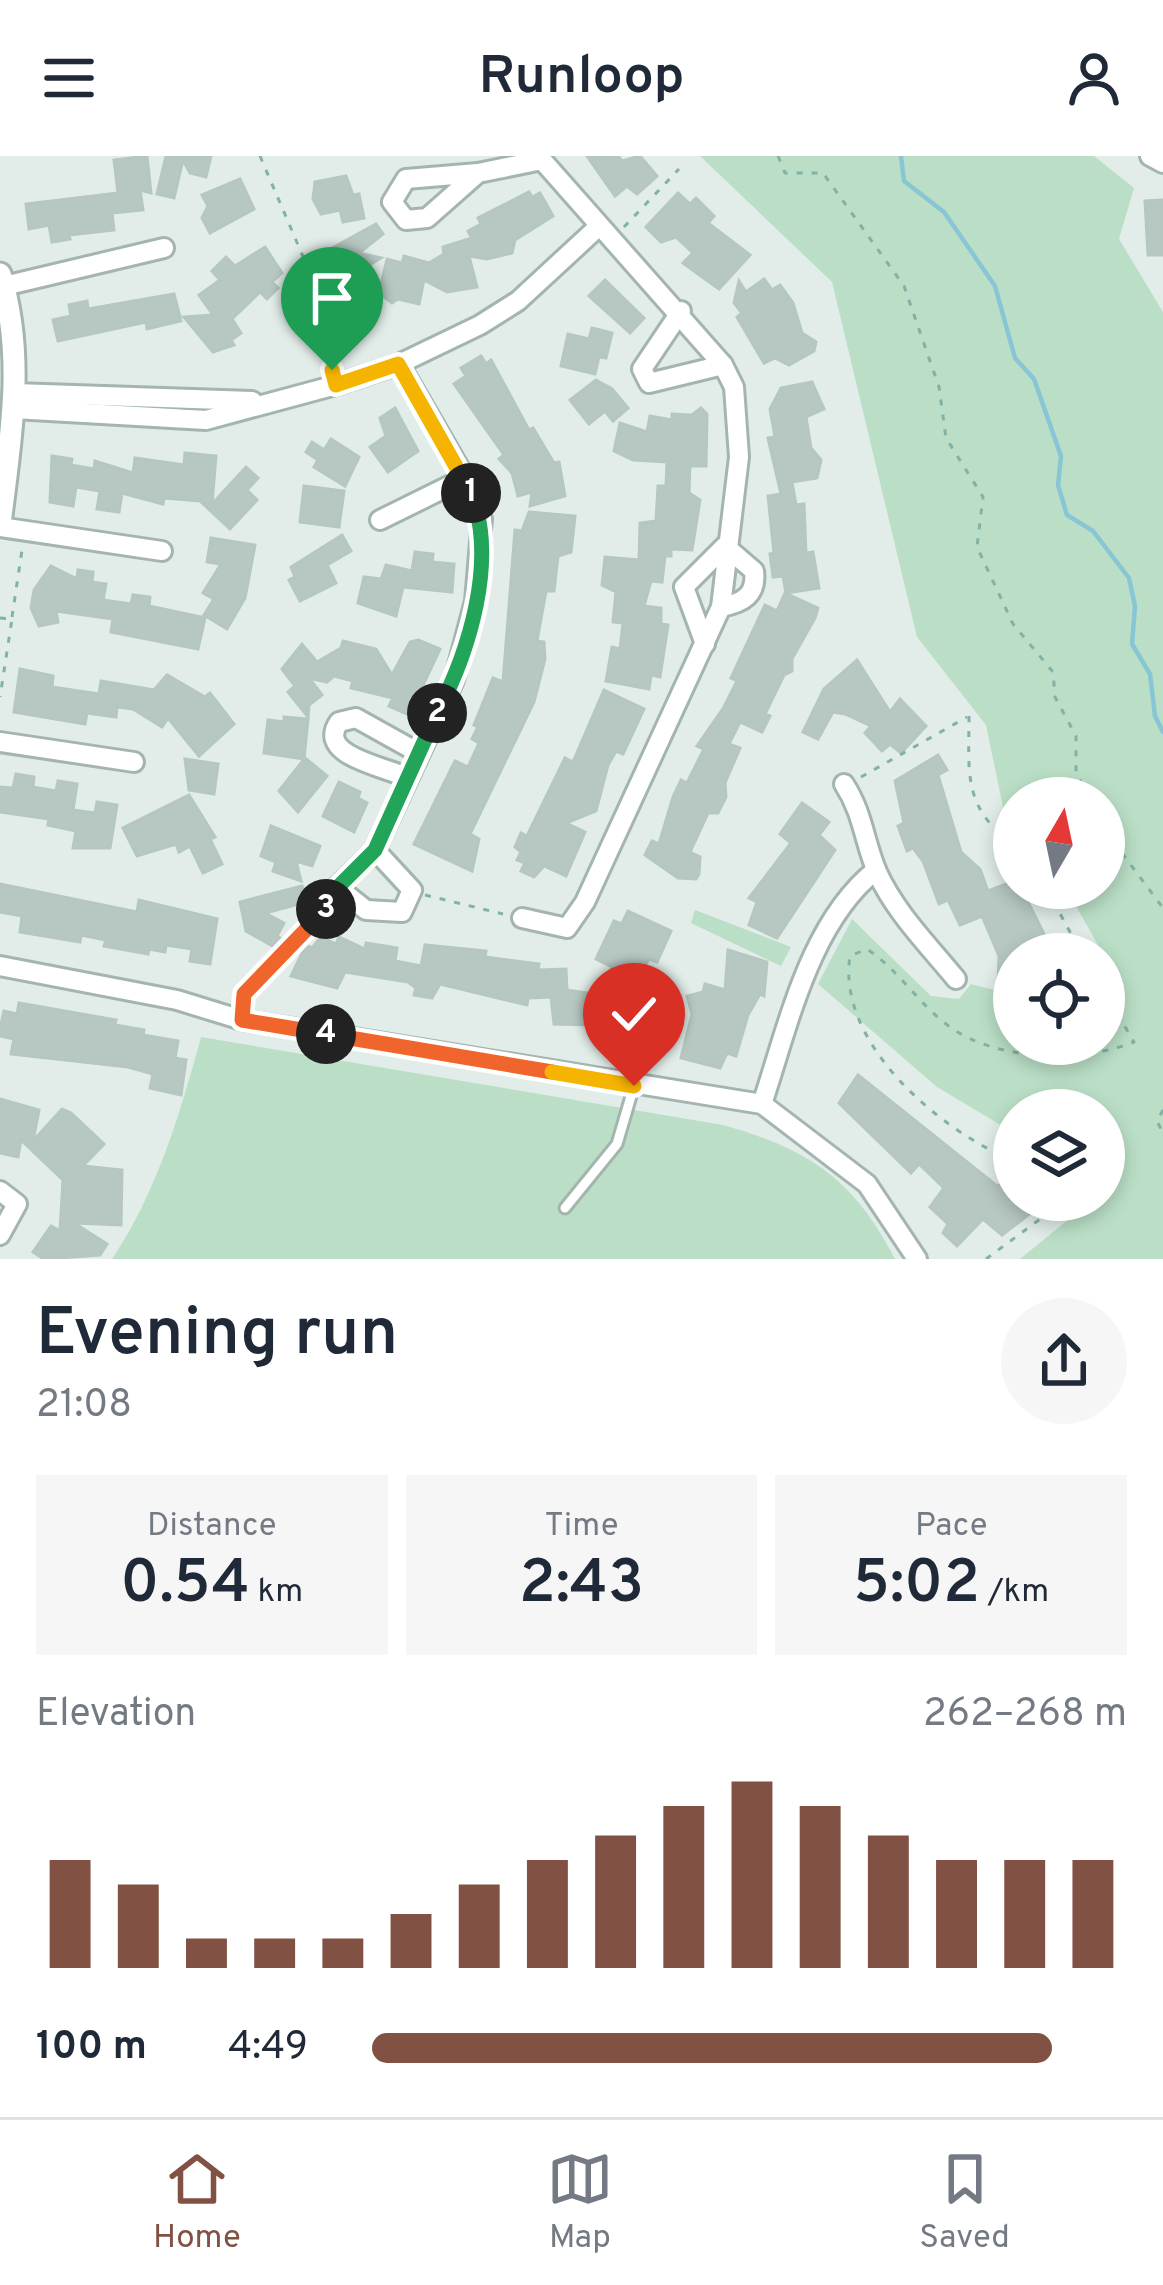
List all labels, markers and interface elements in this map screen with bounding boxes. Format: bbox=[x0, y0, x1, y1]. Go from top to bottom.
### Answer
text: Runloop bbox=[478, 44, 685, 113]
icon: menu bbox=[36, 45, 102, 111]
icon: person bbox=[1061, 45, 1127, 111]
pin bbox=[281, 247, 383, 370]
icon: arrive bbox=[299, 265, 365, 331]
pin: 1 bbox=[441, 463, 501, 523]
text: 1 bbox=[464, 472, 478, 514]
pin: 2 bbox=[407, 683, 467, 743]
text: 2 bbox=[427, 692, 447, 734]
north arrow bbox=[993, 777, 1125, 909]
map controls bbox=[993, 777, 1125, 1221]
pin: 3 bbox=[296, 879, 356, 939]
text: 3 bbox=[316, 888, 336, 930]
button: locate bbox=[993, 933, 1125, 1065]
pin bbox=[583, 963, 685, 1086]
icon: check bbox=[601, 981, 667, 1047]
pin: 4 bbox=[296, 1004, 356, 1064]
text: 4 bbox=[315, 1013, 337, 1055]
button: layers bbox=[993, 1089, 1125, 1221]
text: Evening run bbox=[36, 1295, 398, 1378]
button: share bbox=[1001, 1298, 1127, 1424]
text: 21:08 bbox=[36, 1382, 132, 1431]
text: Distance bbox=[147, 1506, 277, 1548]
text: Time bbox=[545, 1506, 618, 1548]
text: Pace bbox=[915, 1506, 987, 1548]
text: 0.54 bbox=[120, 1548, 250, 1624]
text: 2:43 bbox=[519, 1548, 644, 1624]
text: 5:02 bbox=[853, 1548, 980, 1624]
text: km bbox=[250, 1572, 303, 1614]
text: /km bbox=[980, 1572, 1049, 1614]
text: Elevation bbox=[36, 1691, 196, 1740]
text: 262–268 m bbox=[923, 1691, 1127, 1740]
text: 100 m bbox=[36, 2024, 147, 2073]
text: 4:49 bbox=[228, 2024, 308, 2073]
tab: Home bbox=[153, 2146, 241, 2260]
tab: Map bbox=[547, 2146, 613, 2260]
tab: Saved bbox=[919, 2146, 1010, 2260]

